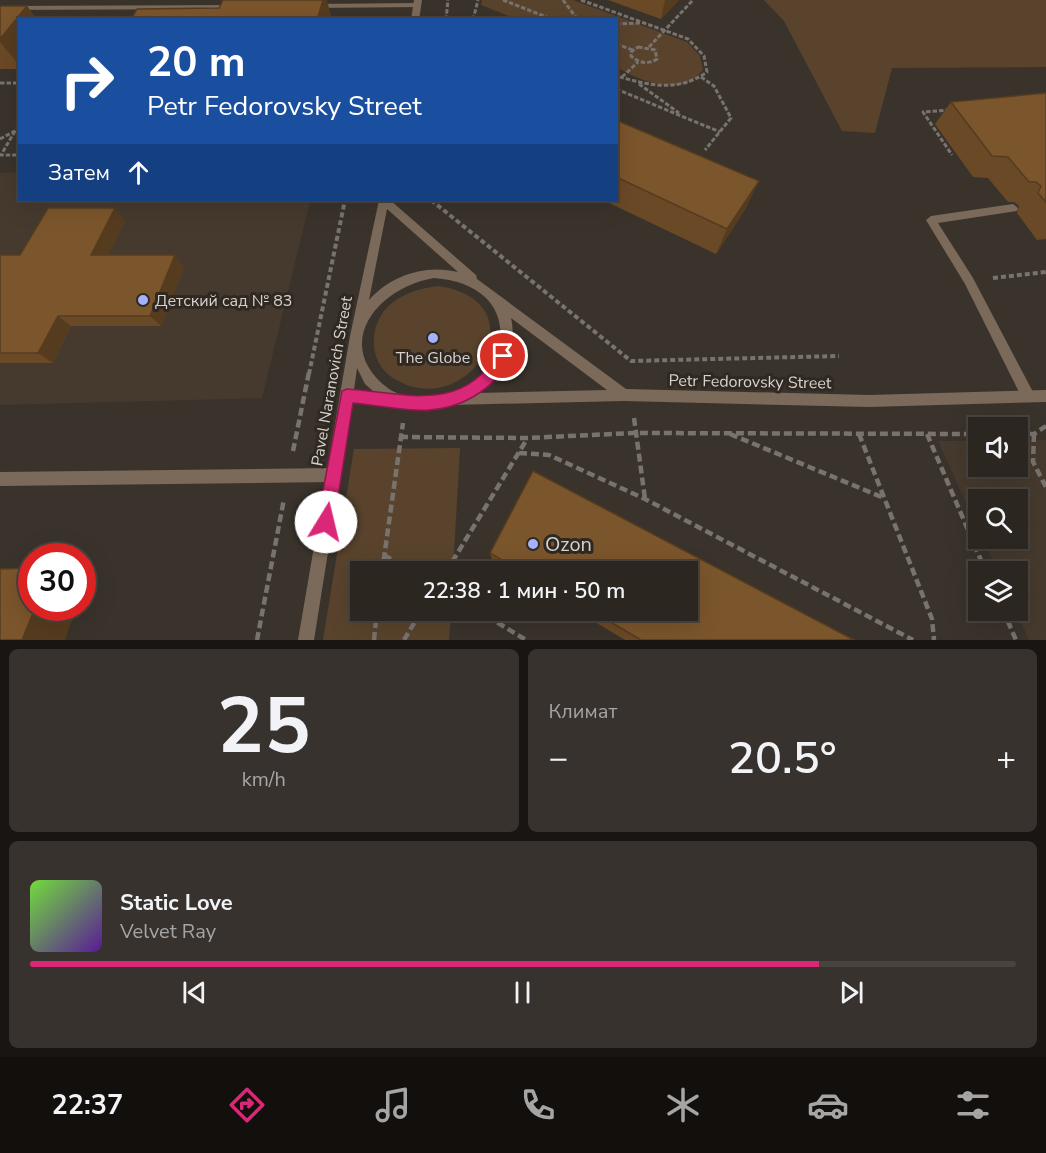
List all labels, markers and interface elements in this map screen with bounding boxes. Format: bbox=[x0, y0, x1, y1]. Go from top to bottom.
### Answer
text: 20 m bbox=[147, 34, 246, 91]
icon: right bbox=[48, 42, 126, 120]
text: Petr Fedorovsky Street bbox=[147, 88, 422, 125]
icon: ahead bbox=[122, 156, 155, 189]
text: Затем bbox=[48, 158, 110, 188]
place label: Детский сад № 83 bbox=[155, 290, 292, 312]
marker: Детский сад № 83 bbox=[136, 293, 150, 307]
street label: Pavel Naranovich Street bbox=[306, 294, 358, 468]
pin bbox=[477, 330, 528, 381]
marker: The Globe bbox=[426, 331, 440, 345]
icon: arrive bbox=[486, 339, 519, 372]
place label: The Globe bbox=[396, 347, 470, 369]
street label: Petr Fedorovsky Street bbox=[668, 370, 832, 394]
map controls bbox=[968, 417, 1028, 621]
button: sound bbox=[968, 417, 1028, 477]
button: search bbox=[968, 489, 1028, 549]
position arrow bbox=[294, 490, 358, 554]
place label: Ozon bbox=[545, 531, 592, 558]
marker: Ozon bbox=[526, 537, 540, 551]
speed limit sign: 30 bbox=[18, 543, 96, 621]
button: layers bbox=[968, 561, 1028, 621]
text: 22:38 · 1 мин · 50 m bbox=[423, 576, 625, 606]
text: 25 bbox=[217, 673, 311, 780]
text: Климат bbox=[549, 698, 617, 725]
text: 20.5° bbox=[728, 728, 837, 789]
text: − bbox=[549, 736, 568, 781]
text: + bbox=[996, 736, 1016, 781]
text: km/h bbox=[242, 766, 286, 793]
text: Static Love bbox=[120, 888, 233, 918]
text: Velvet Ray bbox=[120, 918, 216, 945]
icon: previous bbox=[178, 976, 211, 1009]
icon: pause bbox=[506, 976, 539, 1009]
icon: next bbox=[835, 976, 868, 1009]
icon: directions bbox=[226, 1084, 268, 1126]
icon: music bbox=[372, 1084, 414, 1126]
icon: phone bbox=[517, 1084, 559, 1126]
icon: climate bbox=[662, 1084, 704, 1126]
icon: car bbox=[807, 1084, 849, 1126]
icon: filters bbox=[952, 1084, 994, 1126]
text: 22:37 bbox=[52, 1087, 123, 1124]

